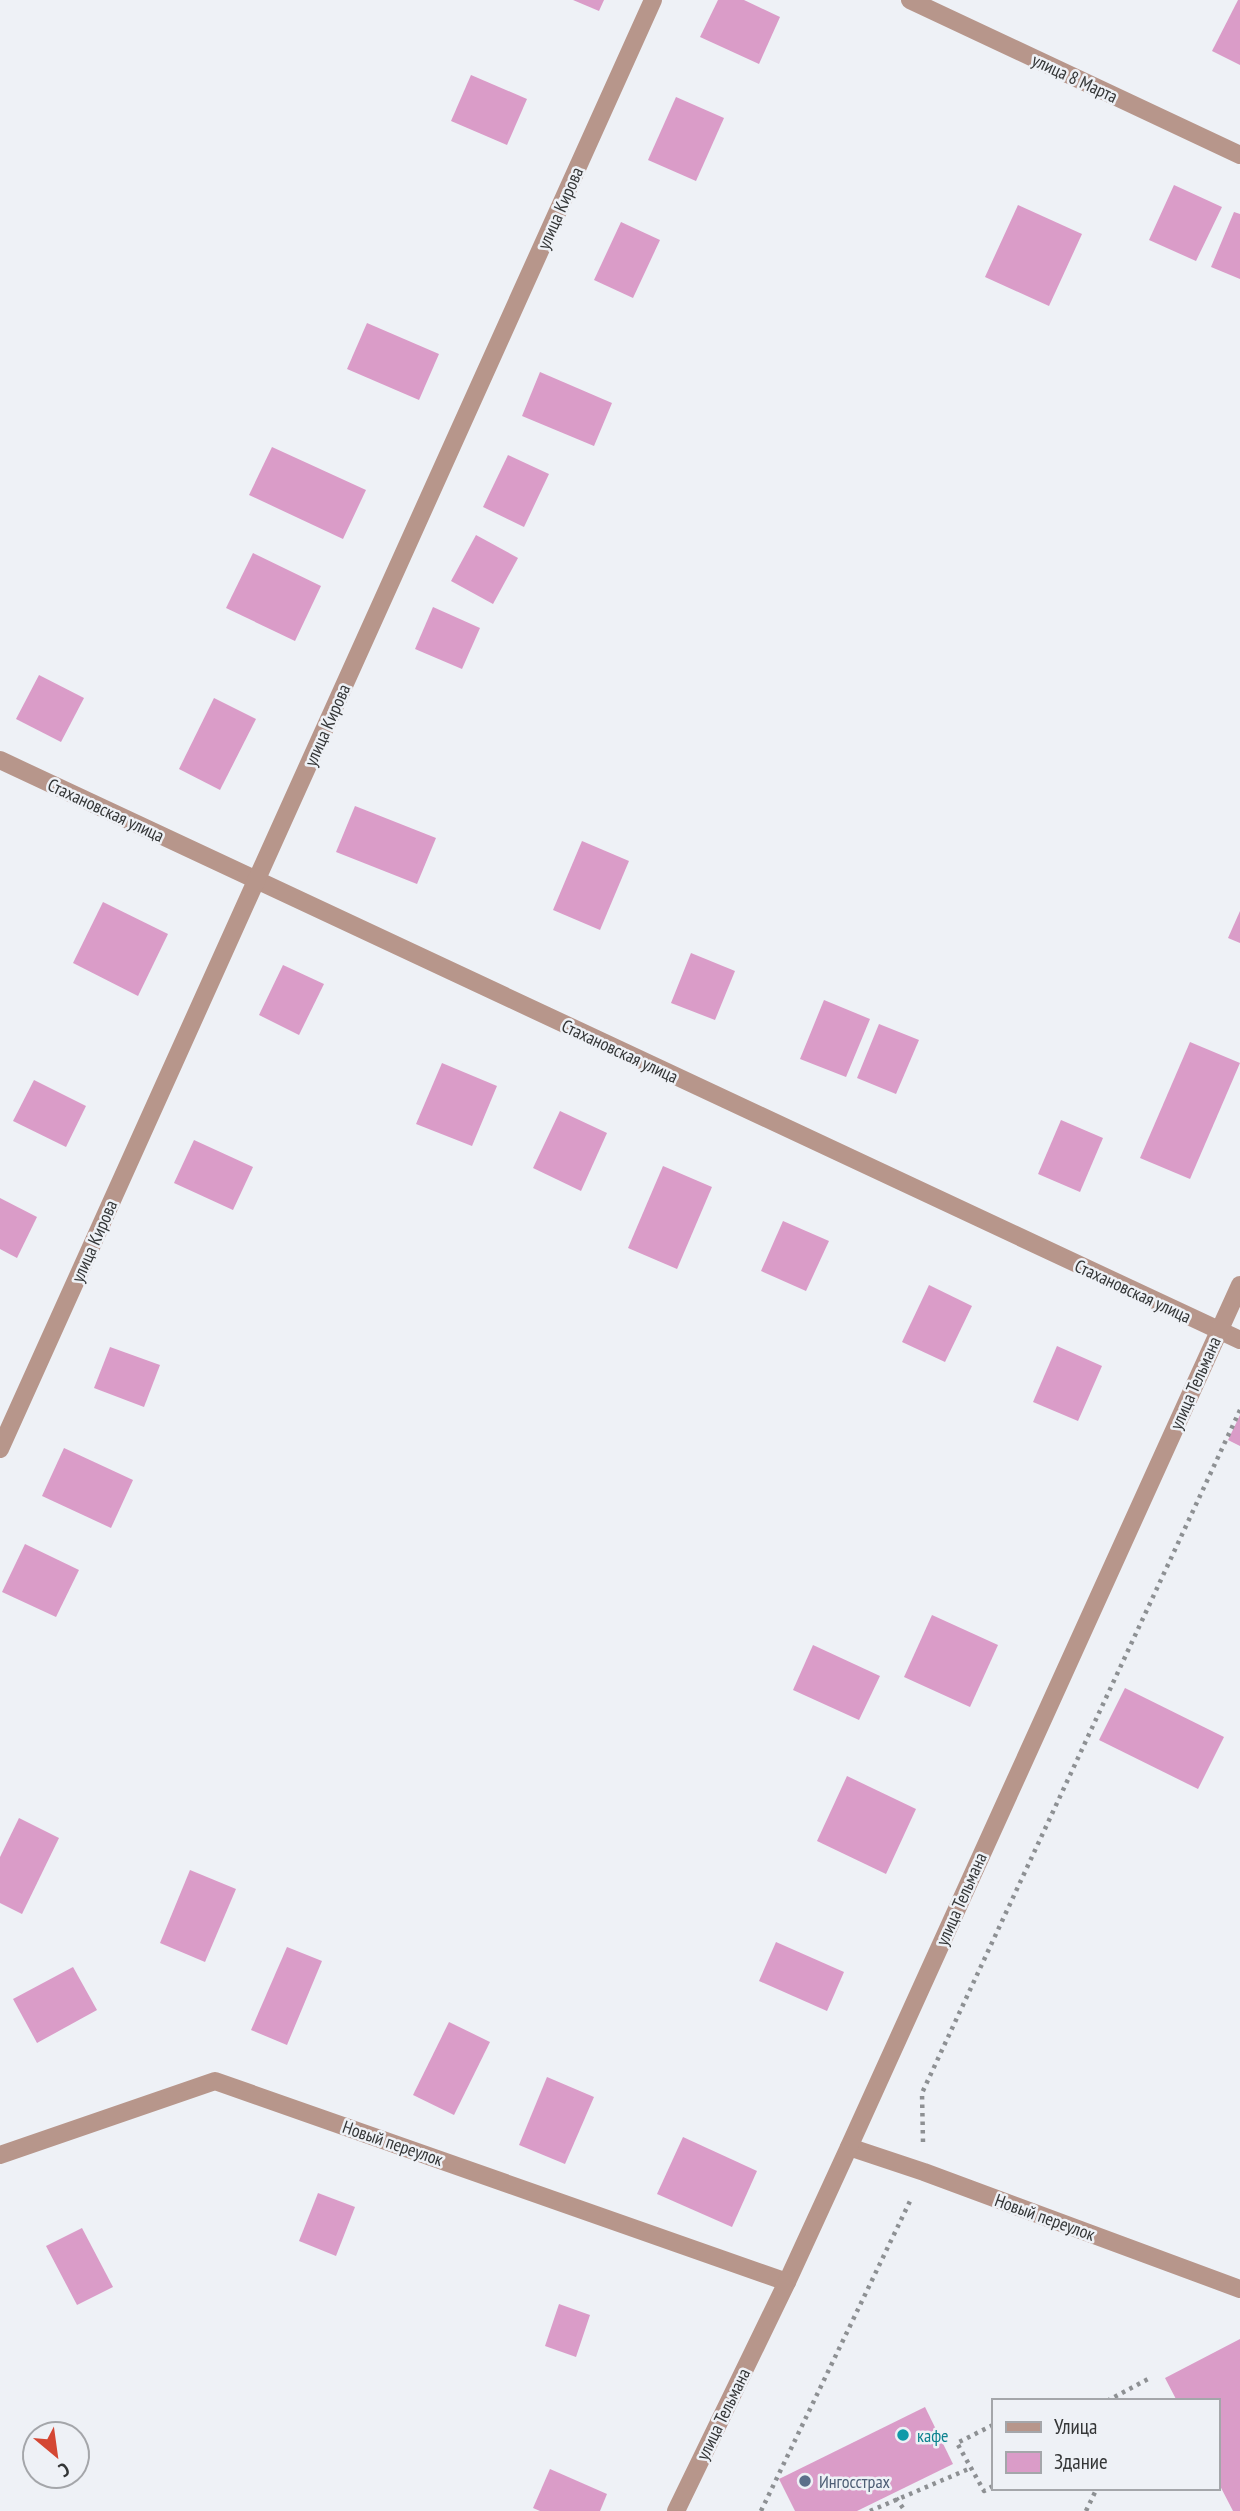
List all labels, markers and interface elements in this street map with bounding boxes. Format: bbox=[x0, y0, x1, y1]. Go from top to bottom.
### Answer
street label: улица 8 Марта bbox=[1028, 48, 1122, 108]
street label: улица Кирова bbox=[532, 163, 588, 253]
street label: улица Кирова bbox=[299, 680, 355, 770]
street label: Стахановская улица bbox=[44, 773, 168, 847]
street label: Стахановская улица bbox=[558, 1014, 682, 1088]
street label: улица Кирова bbox=[66, 1196, 122, 1286]
street label: Стахановская улица bbox=[1071, 1254, 1195, 1328]
street label: улица Тельмана bbox=[1164, 1333, 1226, 1433]
street label: улица Тельмана bbox=[930, 1849, 992, 1949]
street label: Новый переулок bbox=[340, 2115, 446, 2171]
street label: Новый переулок bbox=[992, 2188, 1098, 2246]
street label: улица Тельмана bbox=[691, 2364, 755, 2464]
legend bbox=[992, 2399, 1219, 2490]
text: Улица bbox=[1054, 2413, 1097, 2440]
north arrow bbox=[21, 2420, 91, 2490]
place label: кафе bbox=[917, 2424, 949, 2447]
marker: кафе bbox=[895, 2427, 911, 2443]
text: Здание bbox=[1054, 2448, 1108, 2475]
text: С bbox=[54, 2457, 74, 2483]
place label: Ингосстрах bbox=[819, 2470, 891, 2493]
marker: Ингосстрах bbox=[797, 2473, 813, 2489]

